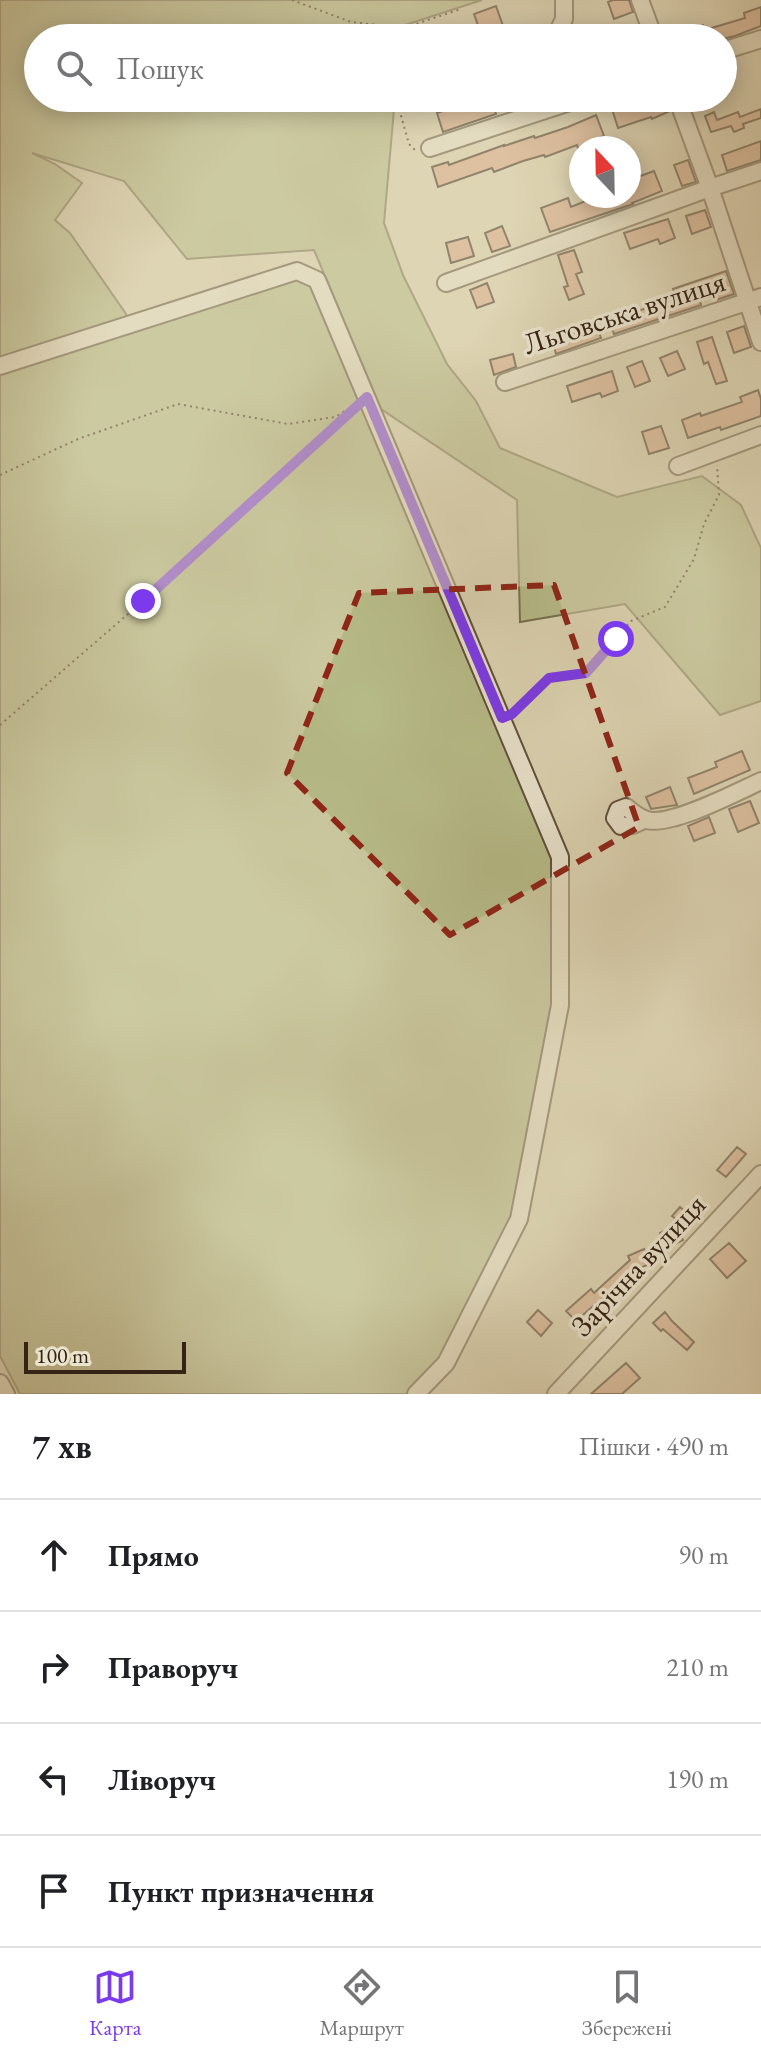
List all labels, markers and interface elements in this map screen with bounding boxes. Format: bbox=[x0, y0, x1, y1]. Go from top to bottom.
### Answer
search box bbox=[24, 24, 737, 112]
icon: search bbox=[52, 46, 96, 90]
text: Пошук bbox=[116, 49, 204, 88]
north arrow bbox=[569, 136, 641, 208]
street label: Льговська вулиця bbox=[518, 261, 730, 363]
route end bbox=[125, 583, 161, 619]
route start bbox=[598, 621, 634, 657]
street label: Зарічна вулиця bbox=[562, 1186, 714, 1344]
scale bar bbox=[24, 1338, 186, 1374]
text: 100 m bbox=[36, 1341, 89, 1370]
text: 7 хв bbox=[32, 1424, 92, 1468]
text: Пішки · 490 m bbox=[578, 1429, 729, 1463]
icon: ahead bbox=[32, 1533, 76, 1577]
text: Прямо bbox=[108, 1536, 199, 1575]
text: 90 m bbox=[679, 1538, 729, 1572]
icon: right bbox=[32, 1645, 76, 1689]
text: Праворуч bbox=[108, 1648, 238, 1687]
text: 210 m bbox=[666, 1650, 729, 1684]
icon: left bbox=[32, 1757, 76, 1801]
text: Ліворуч bbox=[108, 1760, 216, 1799]
text: 190 m bbox=[666, 1762, 729, 1796]
icon: arrive bbox=[32, 1869, 76, 1913]
text: Пункт призначення bbox=[108, 1872, 374, 1911]
tab: Карта bbox=[89, 1965, 142, 2042]
tab: Маршрут bbox=[319, 1965, 404, 2042]
tab: Збережені bbox=[582, 1965, 672, 2042]

